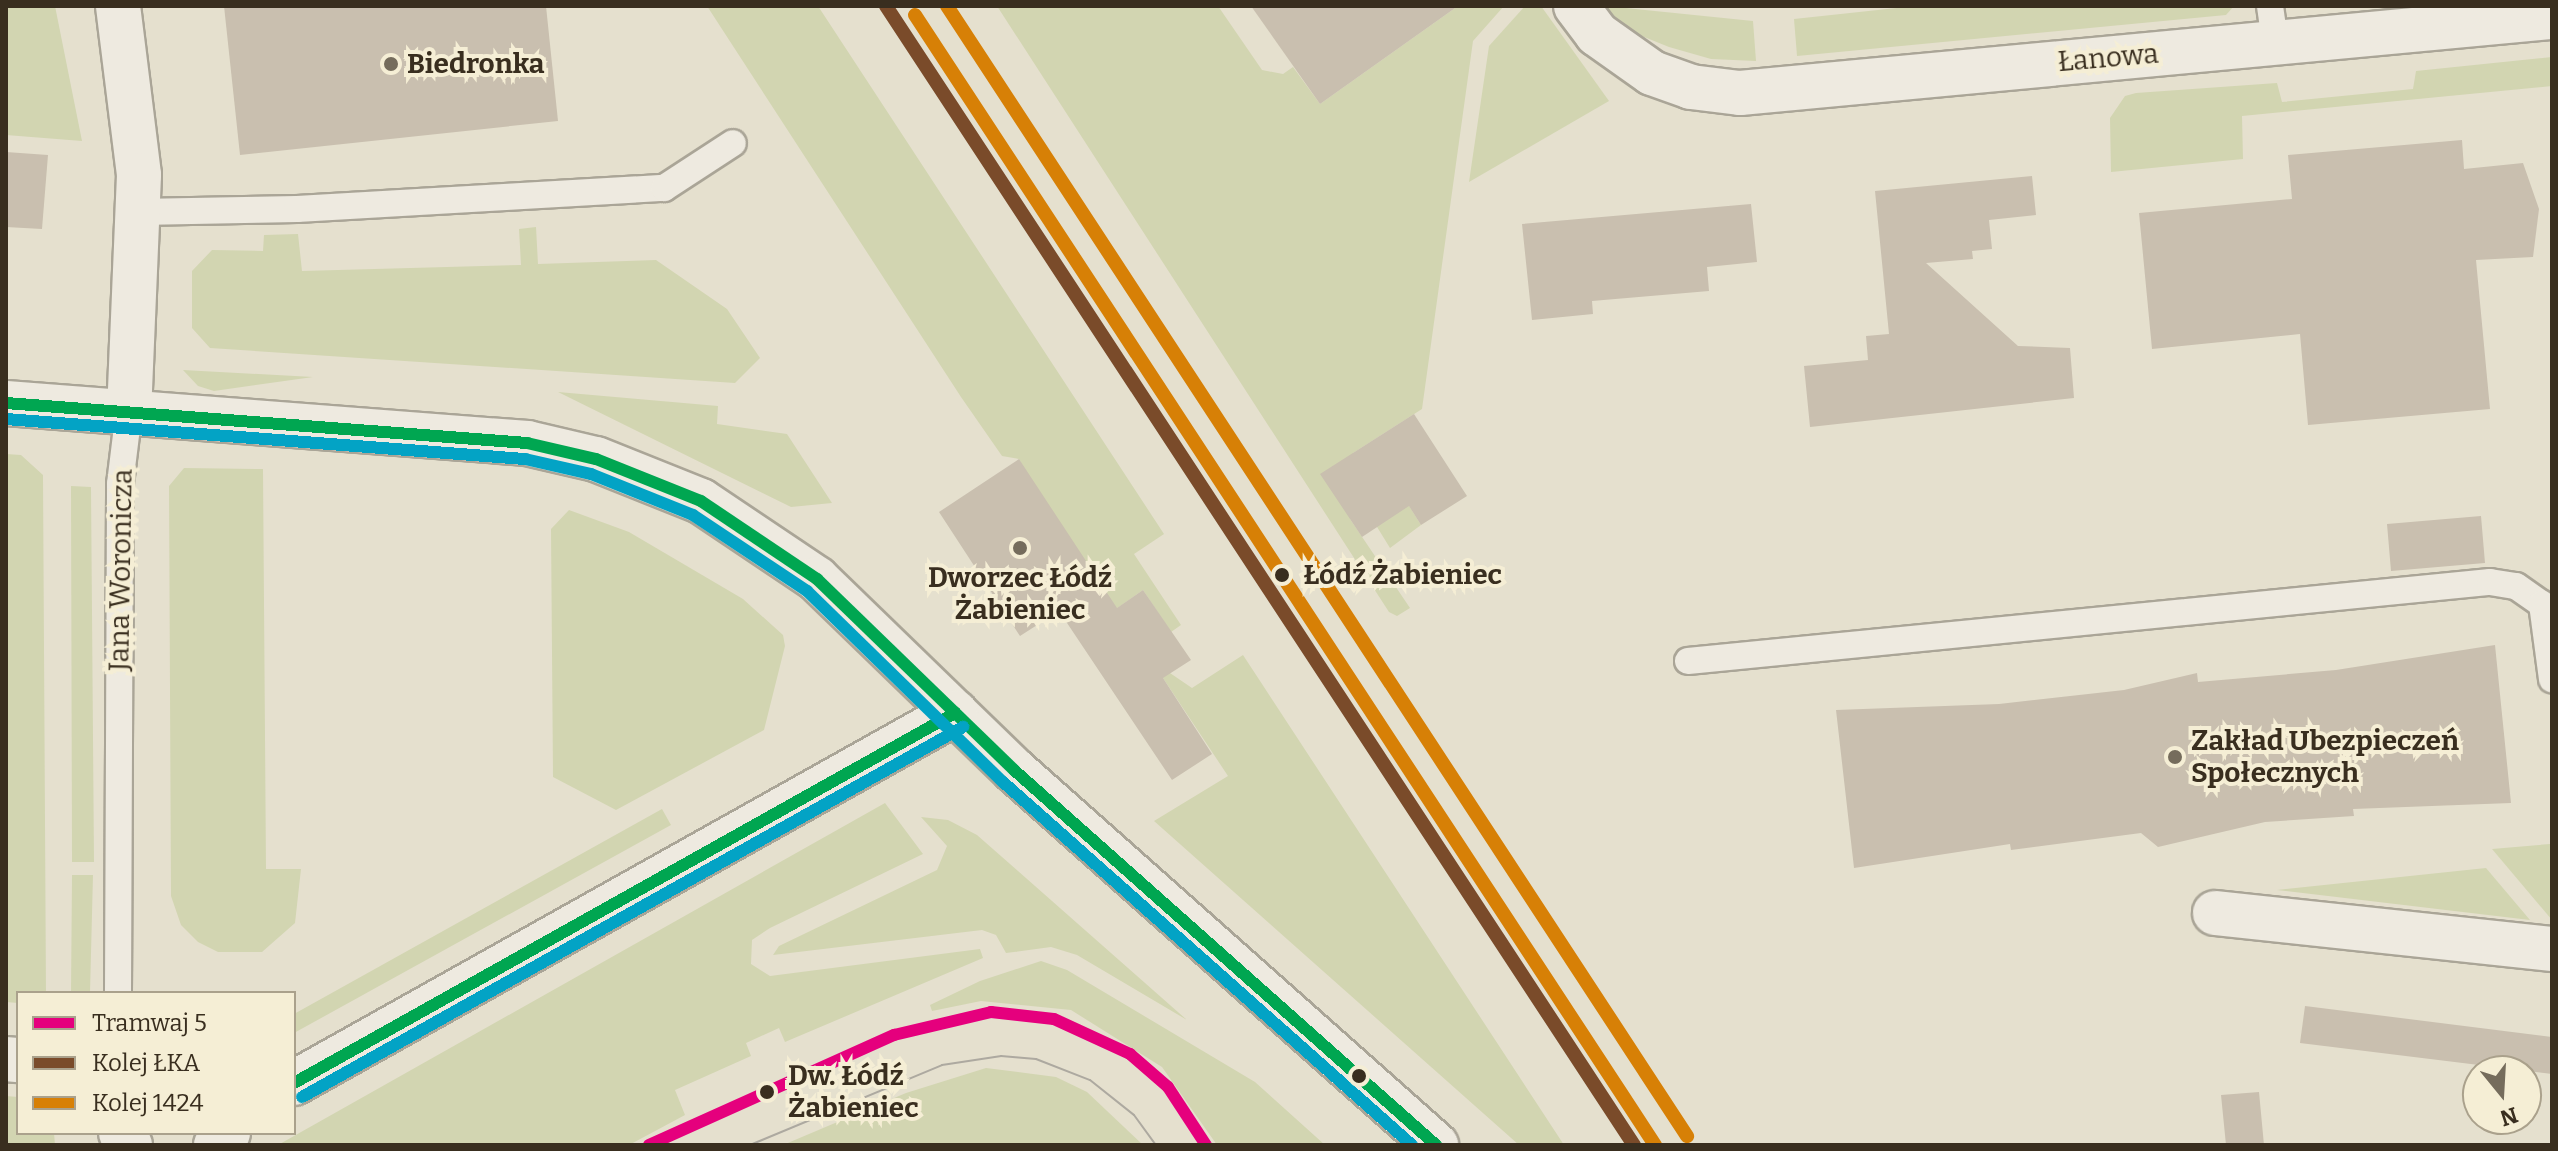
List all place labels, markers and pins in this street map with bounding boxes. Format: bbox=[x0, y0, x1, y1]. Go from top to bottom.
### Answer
place label: Biedronka bbox=[407, 47, 544, 81]
marker: Biedronka bbox=[382, 55, 400, 73]
marker: Dworzec Łódź Żabieniec bbox=[1011, 539, 1029, 557]
place label: Łódź Żabieniec bbox=[1303, 558, 1502, 592]
place label: Dworzec Łódź Żabieniec bbox=[928, 561, 1112, 627]
marker: Łódź Żabieniec bbox=[1268, 561, 1296, 589]
place label: Zakład Ubezpieczeń Społecznych bbox=[2191, 724, 2459, 790]
marker: Zakład Ubezpieczeń Społecznych bbox=[2166, 748, 2184, 766]
place label: Dw. Łódź Żabieniec bbox=[788, 1059, 919, 1125]
unlabelled marker bbox=[1351, 1068, 1367, 1084]
marker: Dw. Łódź Żabieniec bbox=[753, 1078, 781, 1106]

